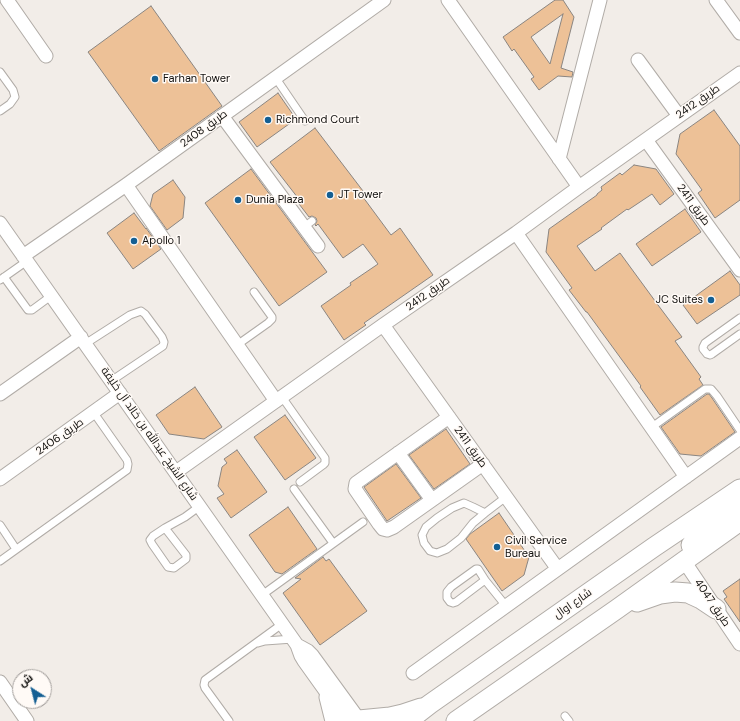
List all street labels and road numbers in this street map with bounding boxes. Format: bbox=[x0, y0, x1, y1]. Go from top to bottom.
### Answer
street label: طريق 2412 bbox=[673, 82, 723, 122]
street label: طريق 2408 bbox=[178, 107, 230, 151]
street label: طريق 2411 bbox=[674, 182, 712, 228]
street label: طريق 2412 bbox=[403, 274, 453, 314]
street label: شارع الشيخ عبدالله بن خالد آل خليفة bbox=[98, 365, 200, 503]
street label: طريق 2406 bbox=[34, 416, 86, 458]
street label: طريق 2411 bbox=[451, 424, 489, 470]
street label: طريق 4047 bbox=[691, 577, 733, 629]
street label: شارع اوال bbox=[551, 586, 595, 622]

